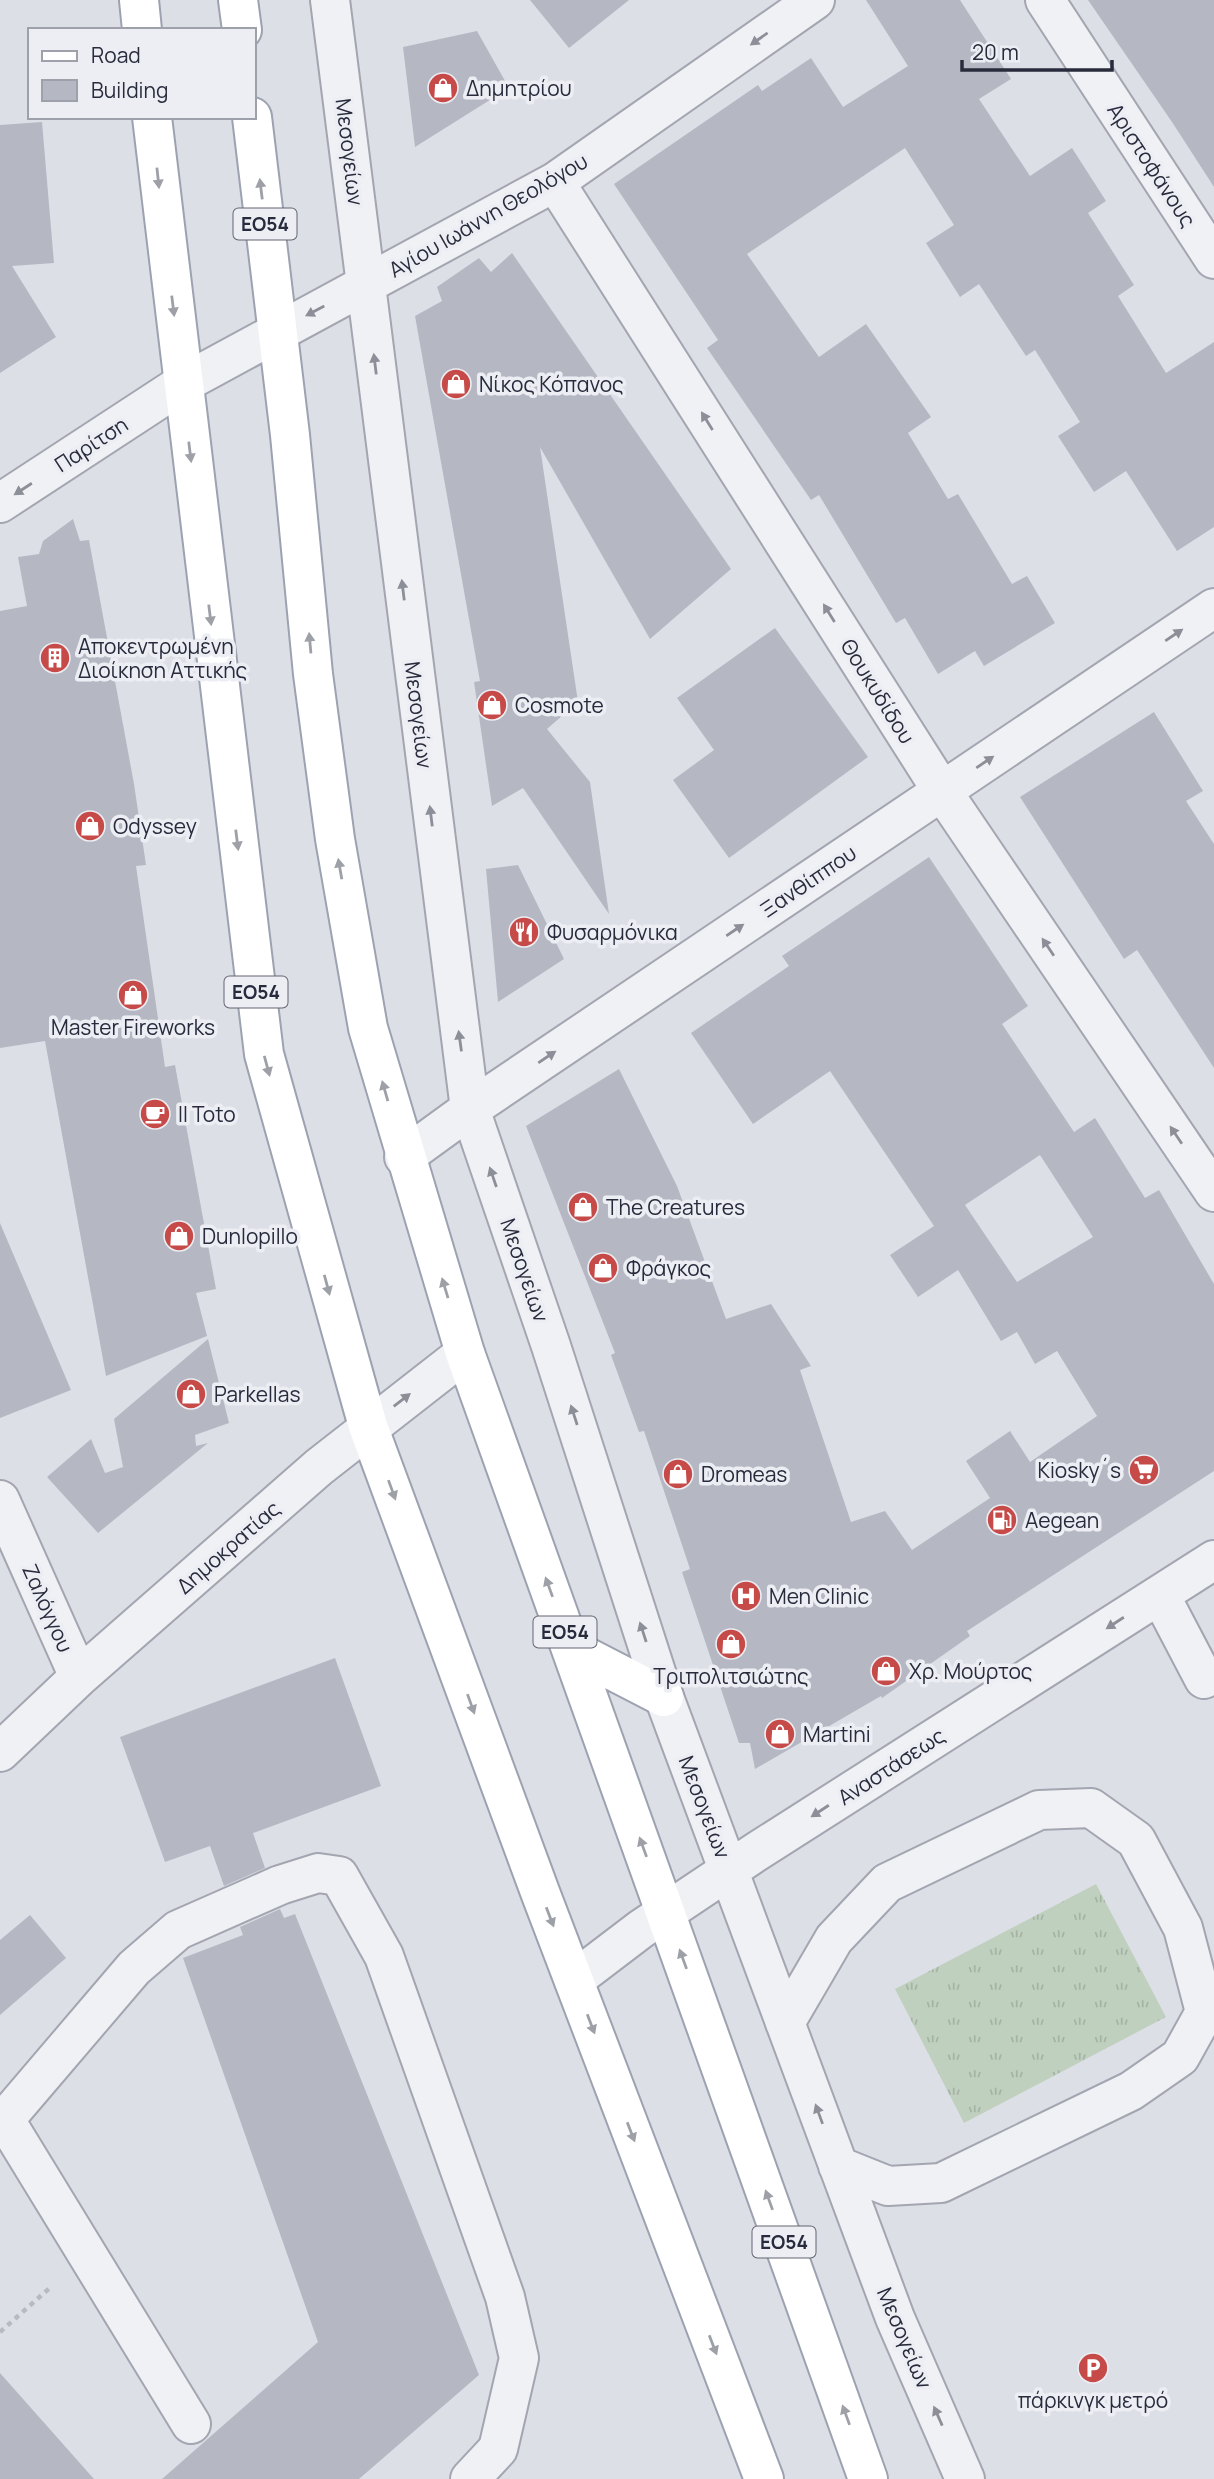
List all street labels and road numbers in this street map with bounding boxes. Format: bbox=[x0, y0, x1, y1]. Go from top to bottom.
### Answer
street label: Μεσογείων bbox=[330, 97, 370, 207]
street label: Αριστοφάνους bbox=[1101, 98, 1203, 232]
street label: Αγίου Ιωάννη Θεολόγου bbox=[383, 146, 593, 284]
road number: ΕΟ54 bbox=[233, 208, 296, 240]
street label: Παρίτση bbox=[49, 410, 133, 478]
street label: Θουκυδίδου bbox=[835, 633, 921, 749]
street label: Μεσογείων bbox=[399, 660, 439, 770]
street label: Ξανθίππου bbox=[754, 839, 862, 923]
road number: ΕΟ54 bbox=[224, 976, 288, 1008]
street label: Μεσογείων bbox=[494, 1215, 556, 1326]
street label: Δημοκρατίας bbox=[170, 1494, 286, 1600]
street label: Ζαλόγγου bbox=[16, 1560, 80, 1656]
road number: ΕΟ54 bbox=[534, 1616, 596, 1648]
street label: Αναστάσεως bbox=[832, 1721, 950, 1811]
street label: Μεσογείων bbox=[673, 1752, 737, 1863]
road number: ΕΟ54 bbox=[752, 2226, 816, 2258]
street label: Μεσογείων bbox=[871, 2283, 939, 2393]

